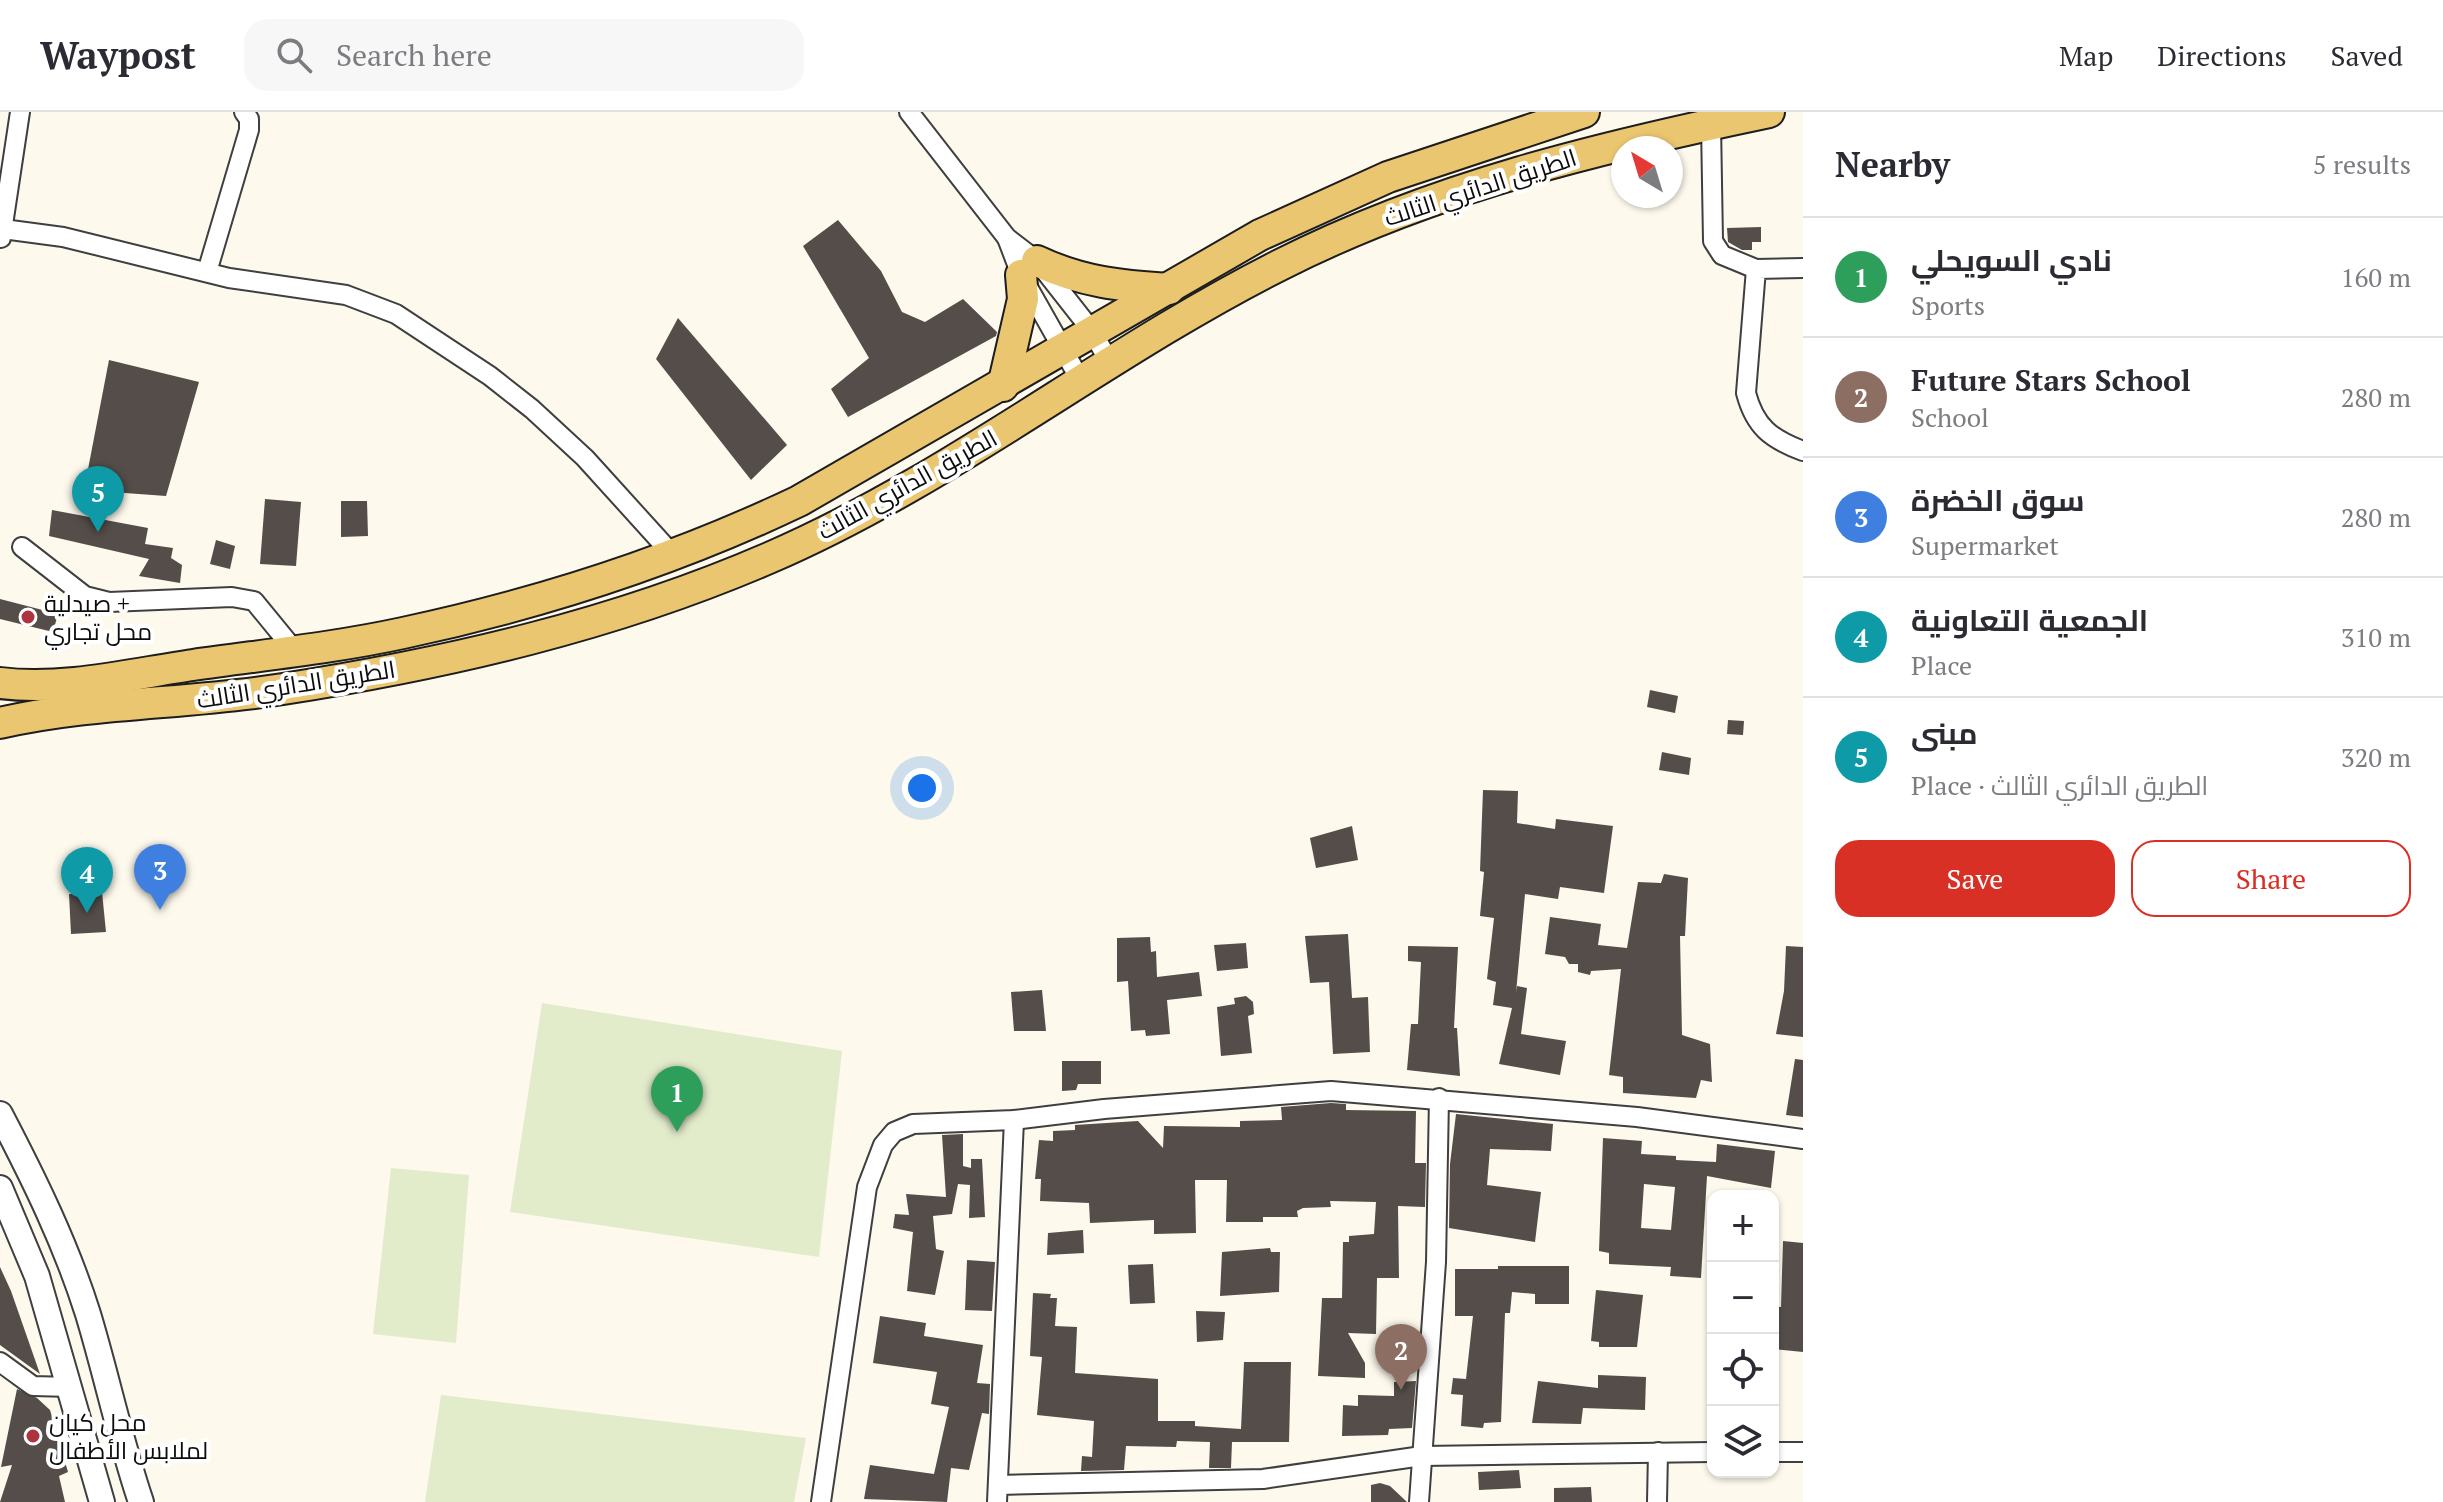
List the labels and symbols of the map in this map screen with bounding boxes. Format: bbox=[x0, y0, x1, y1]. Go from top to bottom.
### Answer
north arrow bbox=[1611, 136, 1683, 208]
street label: الطريق الدائري الثالث bbox=[1380, 141, 1581, 236]
street label: الطريق الدائري الثالث bbox=[812, 421, 1004, 549]
pin: 5 bbox=[72, 466, 124, 532]
place label: صيدلية + محل تجاري bbox=[44, 587, 152, 650]
marker: صيدلية + محل تجاري bbox=[19, 608, 37, 626]
street label: الطريق الدائري الثالث bbox=[194, 653, 398, 718]
your location bbox=[902, 768, 942, 808]
pin: 3 bbox=[134, 844, 186, 910]
pin: 4 bbox=[61, 847, 113, 913]
pin: 1 bbox=[651, 1066, 703, 1132]
pin: 2 bbox=[1375, 1324, 1427, 1390]
place label: محل كيان لملابس الأطفال bbox=[49, 1406, 208, 1466]
marker: محل كيان لملابس الأطفال bbox=[24, 1427, 42, 1445]

